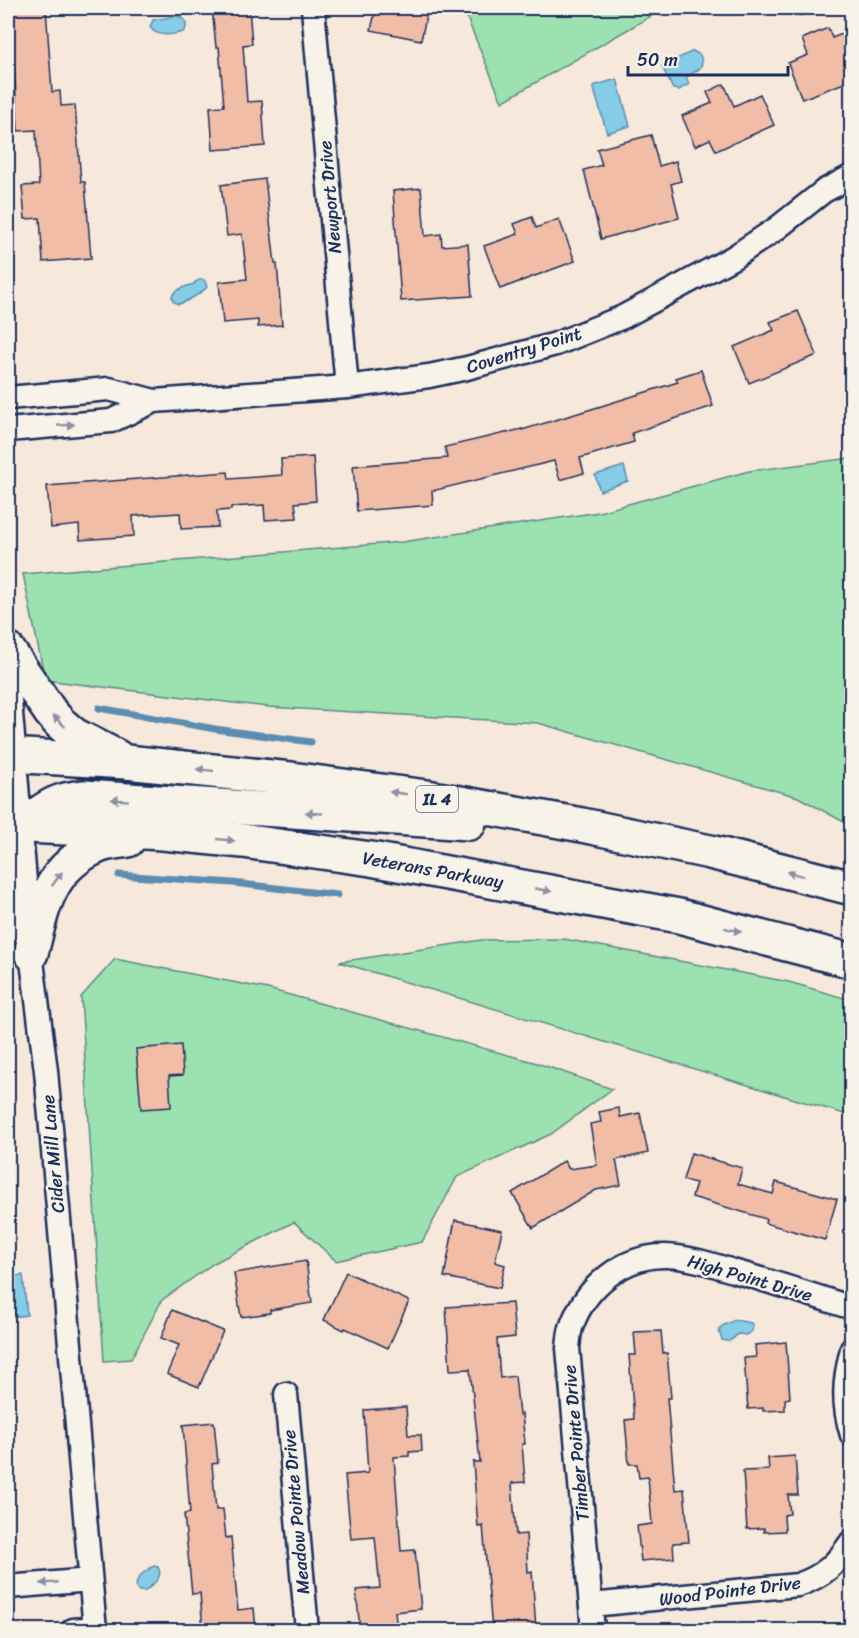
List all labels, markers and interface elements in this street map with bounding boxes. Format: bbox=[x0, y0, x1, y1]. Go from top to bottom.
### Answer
scale bar bbox=[628, 39, 788, 77]
text: 50 m bbox=[637, 44, 678, 76]
street label: Newport Drive bbox=[309, 139, 351, 255]
street label: Coventry Point bbox=[462, 317, 586, 383]
one-way arrow bbox=[56, 420, 75, 429]
one-way arrow bbox=[52, 715, 66, 729]
one-way arrow bbox=[195, 765, 214, 775]
road number: IL 4 bbox=[416, 786, 458, 812]
one-way arrow bbox=[389, 789, 408, 798]
one-way arrow bbox=[110, 795, 129, 804]
one-way arrow bbox=[305, 808, 324, 817]
one-way arrow bbox=[216, 835, 235, 844]
street label: Veterans Parkway bbox=[360, 842, 507, 898]
one-way arrow bbox=[786, 868, 804, 878]
one-way arrow bbox=[51, 871, 63, 886]
one-way arrow bbox=[533, 886, 552, 895]
one-way arrow bbox=[724, 925, 743, 935]
street label: Cider Mill Lane bbox=[32, 1094, 74, 1214]
street label: High Point Drive bbox=[684, 1245, 816, 1311]
street label: Timber Pointe Drive bbox=[553, 1364, 599, 1522]
street label: Meadow Pointe Drive bbox=[273, 1428, 319, 1596]
street label: Wood Pointe Drive bbox=[657, 1566, 803, 1616]
one-way arrow bbox=[39, 1578, 58, 1588]

